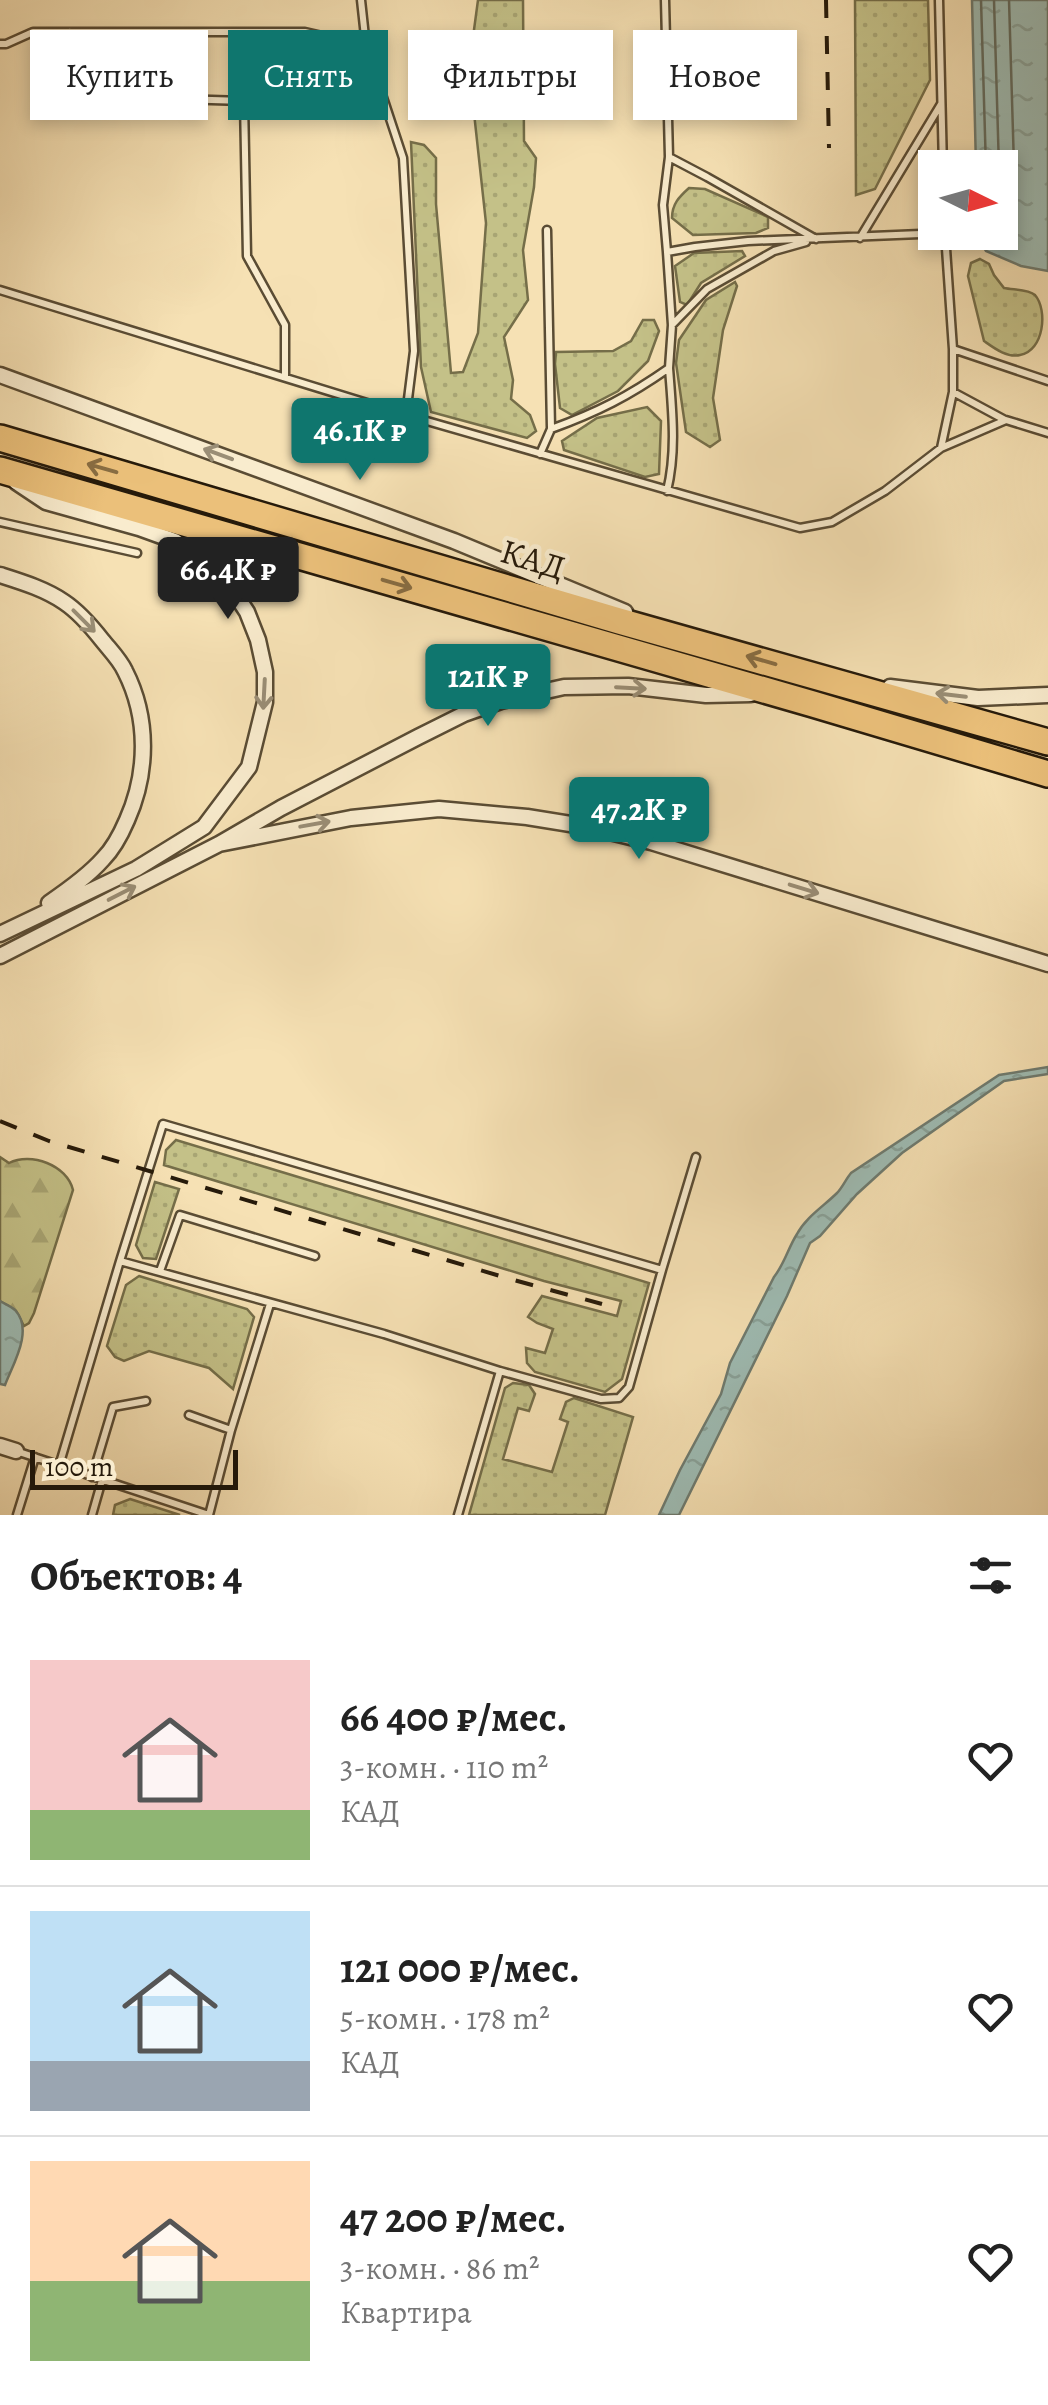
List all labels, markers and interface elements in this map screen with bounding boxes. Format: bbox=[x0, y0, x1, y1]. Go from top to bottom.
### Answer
chip: Купить bbox=[30, 30, 208, 120]
chip: Снять bbox=[228, 30, 388, 120]
chip: Фильтры bbox=[408, 30, 613, 120]
chip: Новое bbox=[633, 30, 797, 120]
north arrow bbox=[918, 150, 1018, 250]
map controls bbox=[918, 150, 1018, 250]
pin: 46.1K ₽ bbox=[268, 398, 452, 483]
text: 46.1K ₽ bbox=[313, 408, 407, 452]
one-way arrow bbox=[203, 444, 234, 462]
one-way arrow bbox=[87, 458, 118, 476]
street label: КАД bbox=[495, 527, 571, 591]
pin: 66.4K ₽ bbox=[136, 537, 320, 622]
text: 66.4K ₽ bbox=[180, 547, 276, 591]
one-way arrow bbox=[380, 576, 412, 594]
one-way arrow bbox=[72, 609, 96, 633]
pin: 121K ₽ bbox=[407, 644, 569, 729]
one-way arrow bbox=[746, 649, 777, 668]
text: 121K ₽ bbox=[447, 654, 529, 698]
one-way arrow bbox=[255, 678, 274, 710]
one-way arrow bbox=[614, 679, 646, 698]
one-way arrow bbox=[935, 685, 967, 704]
pin: 47.2K ₽ bbox=[547, 777, 731, 862]
text: 47.2K ₽ bbox=[591, 787, 687, 831]
one-way arrow bbox=[298, 814, 330, 833]
one-way arrow bbox=[787, 881, 819, 899]
one-way arrow bbox=[106, 883, 136, 902]
scale bar bbox=[30, 1445, 238, 1490]
text: 100 m bbox=[45, 1448, 113, 1486]
text: Объектов: 4 bbox=[30, 1547, 242, 1604]
icon: filters bbox=[963, 1548, 1018, 1603]
text: 66 400 ₽/мес. bbox=[340, 1688, 568, 1745]
icon: home bbox=[110, 1700, 230, 1820]
icon: heart bbox=[963, 1733, 1018, 1788]
text: 3-комн. · 110 m² bbox=[340, 1745, 548, 1789]
text: КАД bbox=[340, 1789, 400, 1833]
text: 121 000 ₽/мес. bbox=[340, 1939, 580, 1996]
icon: home bbox=[110, 1951, 230, 2071]
icon: heart bbox=[963, 1984, 1018, 2039]
text: 5-комн. · 178 m² bbox=[340, 1996, 550, 2040]
text: КАД bbox=[340, 2040, 400, 2084]
text: 47 200 ₽/мес. bbox=[340, 2189, 567, 2246]
icon: home bbox=[110, 2201, 230, 2321]
icon: heart bbox=[963, 2234, 1018, 2289]
text: 3-комн. · 86 m² bbox=[340, 2246, 540, 2290]
text: Квартира bbox=[340, 2290, 472, 2334]

